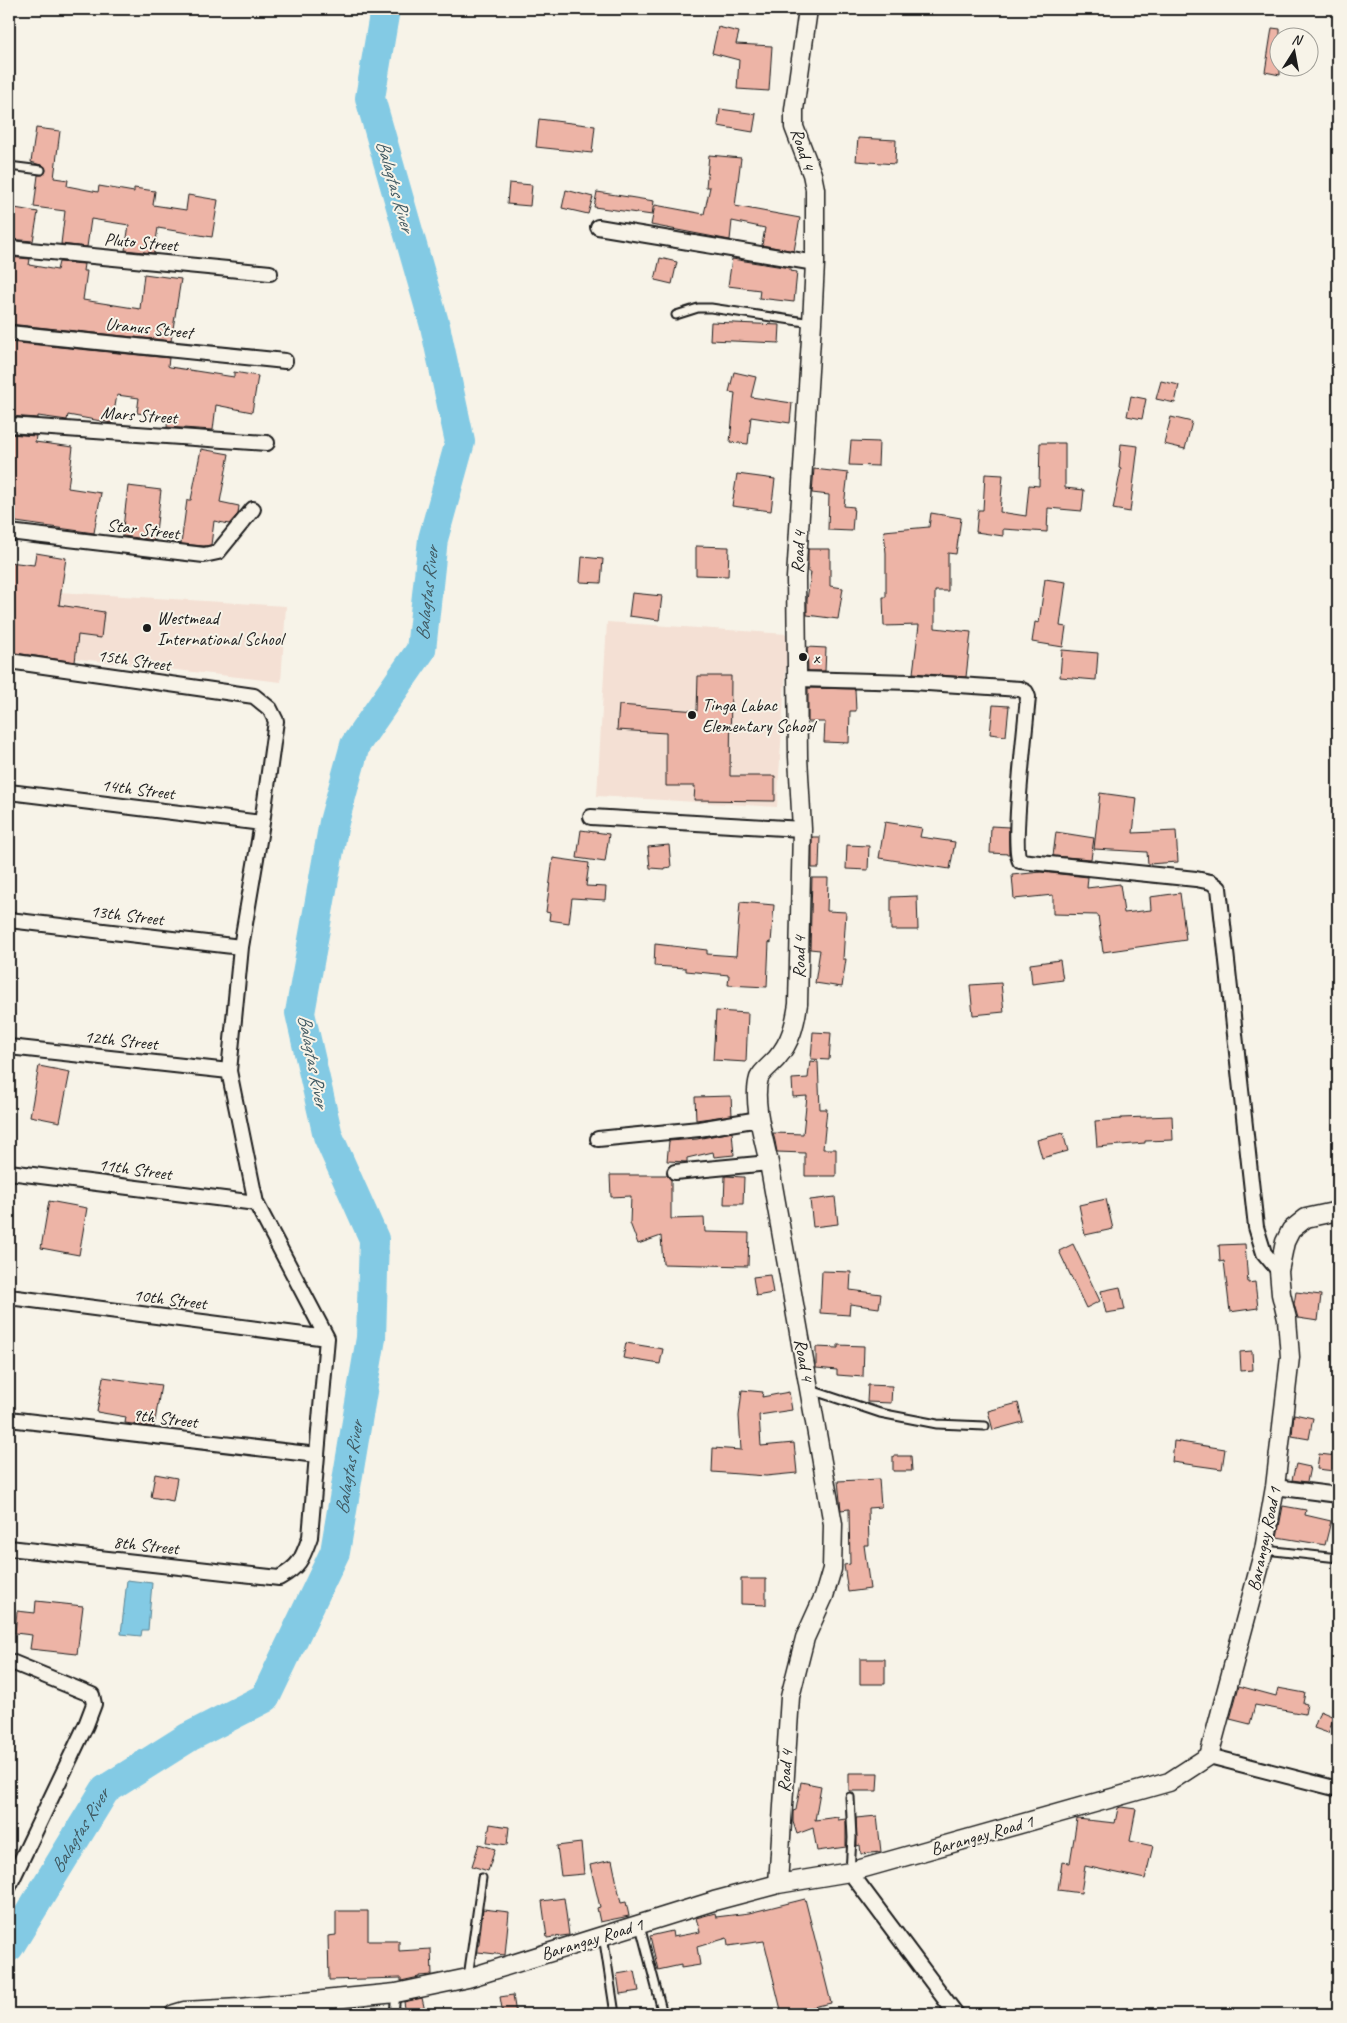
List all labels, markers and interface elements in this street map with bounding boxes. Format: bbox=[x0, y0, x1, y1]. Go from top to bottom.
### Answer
north arrow bbox=[1270, 28, 1320, 78]
text: N bbox=[1291, 31, 1305, 49]
street label: Road 4 bbox=[786, 125, 821, 174]
water label: Balagtas River bbox=[371, 138, 420, 238]
street label: Pluto Street bbox=[103, 228, 181, 256]
street label: Uranus Street bbox=[104, 312, 197, 344]
street label: Mars Street bbox=[100, 401, 180, 429]
street label: Star Street bbox=[106, 514, 182, 545]
street label: Road 4 bbox=[786, 528, 810, 574]
water label: Balagtas River bbox=[410, 542, 444, 642]
place label: Westmead International School bbox=[157, 607, 286, 650]
marker: Westmead International School bbox=[141, 622, 153, 634]
street label: 15th Street bbox=[96, 644, 174, 676]
place label: x bbox=[813, 646, 821, 668]
marker: x bbox=[797, 651, 809, 663]
place label: Tinga Labac Elementary School bbox=[702, 694, 817, 737]
marker: Tinga Labac Elementary School bbox=[686, 709, 698, 721]
street label: 14th Street bbox=[100, 774, 178, 805]
street label: 13th Street bbox=[89, 900, 167, 931]
street label: Road 4 bbox=[788, 934, 810, 978]
water label: Balagtas River bbox=[292, 1013, 334, 1113]
street label: 12th Street bbox=[83, 1025, 161, 1055]
street label: 11th Street bbox=[97, 1153, 175, 1185]
street label: 10th Street bbox=[132, 1284, 210, 1315]
street label: Road 4 bbox=[789, 1337, 819, 1385]
street label: 9th Street bbox=[131, 1403, 201, 1433]
water label: Balagtas River bbox=[330, 1416, 369, 1516]
street label: Barangay Road 1 bbox=[1242, 1484, 1286, 1593]
street label: 8th Street bbox=[112, 1531, 182, 1560]
street label: Road 4 bbox=[773, 1747, 798, 1793]
water label: Balagtas River bbox=[45, 1782, 116, 1877]
street label: Barangay Road 1 bbox=[928, 1810, 1037, 1860]
street label: Barangay Road 1 bbox=[538, 1913, 647, 1965]

